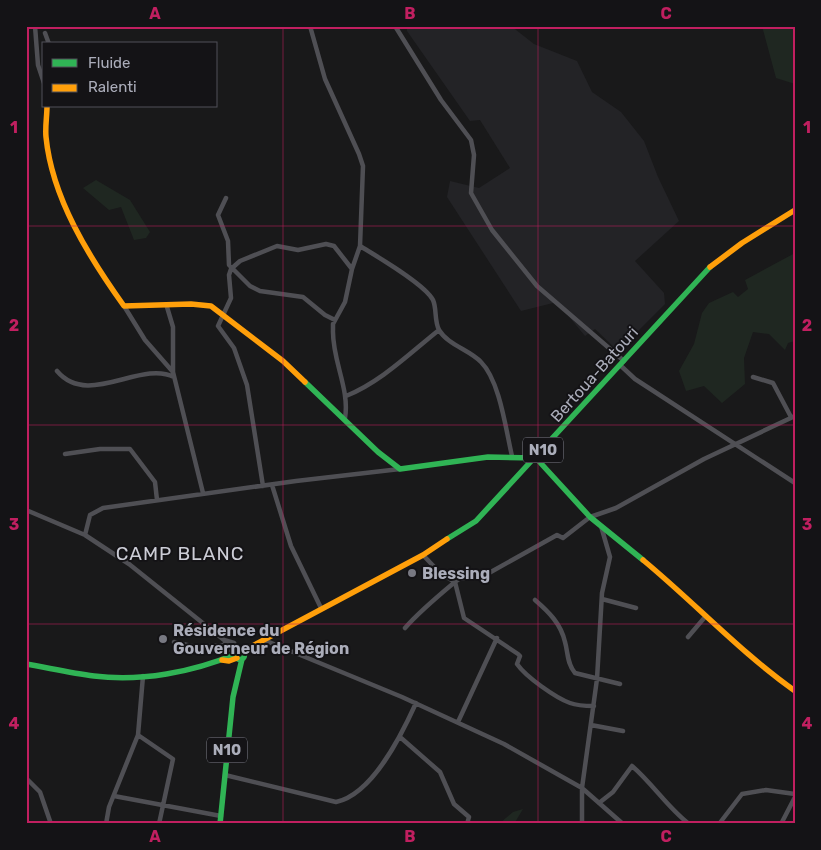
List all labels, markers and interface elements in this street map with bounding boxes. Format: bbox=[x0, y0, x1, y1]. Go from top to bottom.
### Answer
text: A bbox=[149, 4, 161, 23]
text: B bbox=[404, 4, 416, 23]
text: C bbox=[660, 4, 672, 23]
legend bbox=[42, 42, 218, 108]
text: Fluide bbox=[88, 54, 130, 72]
text: Ralenti bbox=[88, 78, 137, 96]
text: 1 bbox=[10, 118, 18, 137]
text: 1 bbox=[803, 118, 811, 137]
text: 2 bbox=[9, 316, 19, 335]
text: 2 bbox=[802, 316, 812, 335]
street label: Bertoua-Batouri bbox=[547, 323, 642, 426]
road number: N10 bbox=[523, 438, 563, 462]
text: 3 bbox=[9, 515, 19, 534]
text: 3 bbox=[802, 515, 812, 534]
district label: CAMP BLANC bbox=[116, 542, 244, 565]
place label: Blessing bbox=[422, 564, 490, 583]
marker: Blessing bbox=[406, 567, 418, 579]
place label: Résidence du Gouverneur de Région bbox=[173, 621, 349, 658]
marker: Résidence du Gouverneur de Région bbox=[157, 633, 169, 645]
text: 4 bbox=[9, 714, 20, 733]
text: 4 bbox=[802, 714, 813, 733]
road number: N10 bbox=[207, 738, 247, 762]
text: A bbox=[149, 827, 161, 846]
text: B bbox=[404, 827, 416, 846]
text: C bbox=[660, 827, 672, 846]

